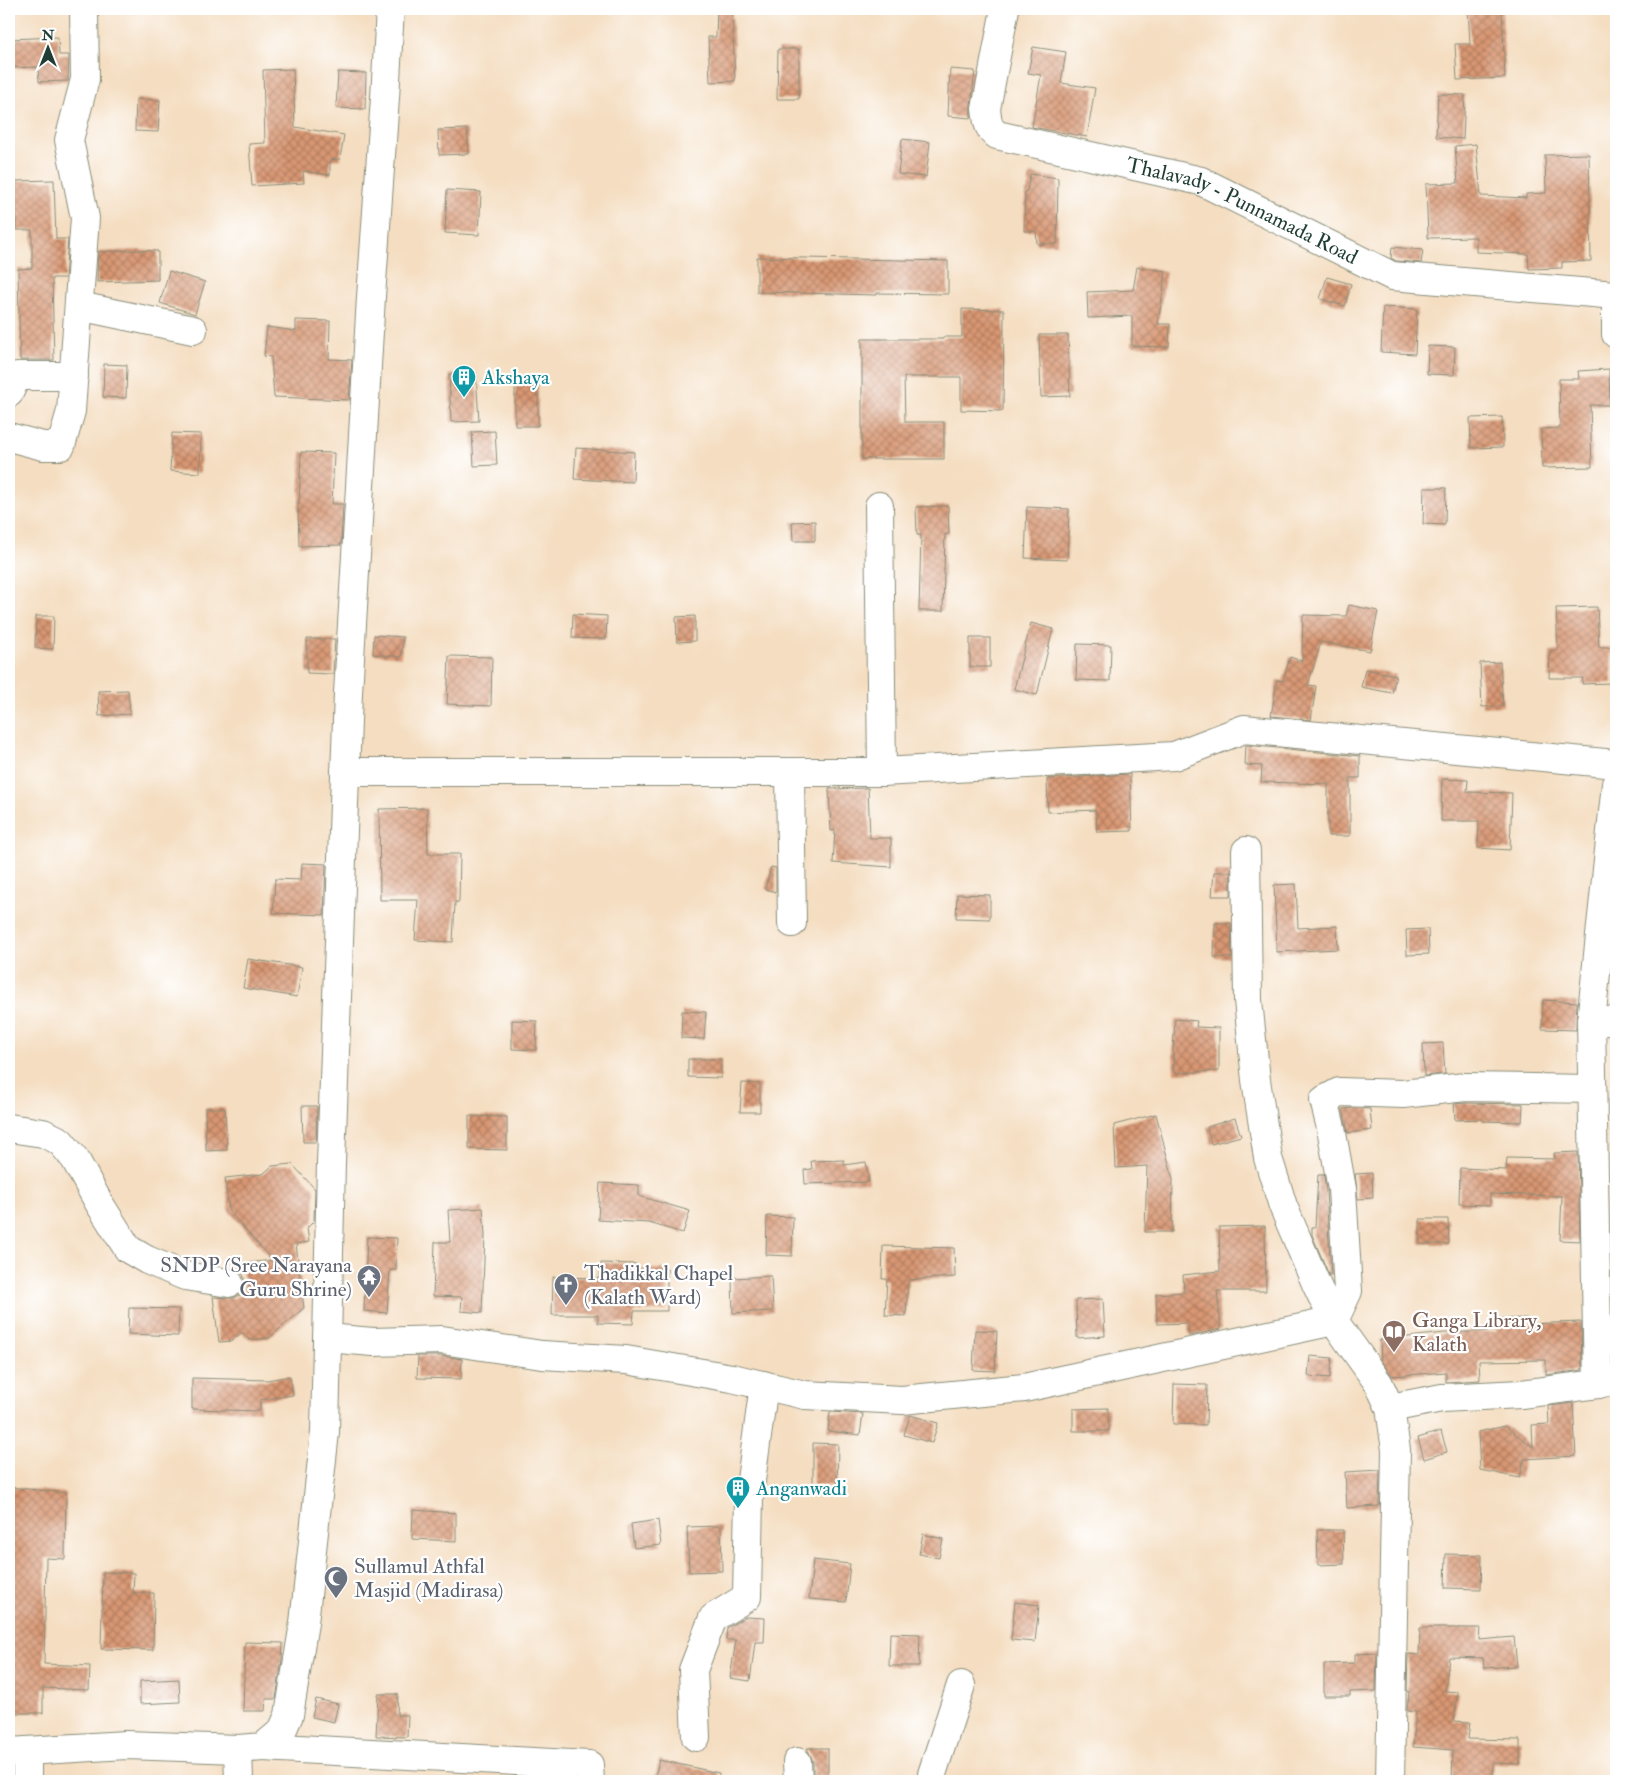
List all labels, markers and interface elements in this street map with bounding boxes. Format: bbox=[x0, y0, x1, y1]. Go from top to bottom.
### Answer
north arrow bbox=[22, 22, 72, 72]
text: N bbox=[41, 27, 55, 44]
street label: Thalavady - Punnamada Road bbox=[1124, 152, 1363, 271]
building icon: Akshaya bbox=[451, 364, 477, 398]
place label: Akshaya bbox=[481, 364, 550, 391]
place label: SNDP (Sree Narayana Guru Shrine) bbox=[160, 1252, 352, 1303]
place label: Thadikkal Chapel (Kalath Ward) bbox=[584, 1260, 734, 1311]
temple icon: SNDP (Sree Narayana Guru Shrine) bbox=[356, 1264, 382, 1298]
church icon: Thadikkal Chapel (Kalath Ward) bbox=[553, 1272, 579, 1306]
place label: Ganga Library, Kalath bbox=[1412, 1307, 1541, 1358]
library icon: Ganga Library, Kalath bbox=[1381, 1319, 1407, 1353]
building icon: Anganwadi bbox=[725, 1475, 751, 1509]
place label: Anganwadi bbox=[755, 1475, 848, 1502]
place label: Sullamul Athfal Masjid (Madirasa) bbox=[354, 1553, 504, 1604]
mosque icon: Sullamul Athfal Masjid (Madirasa) bbox=[323, 1565, 349, 1599]

